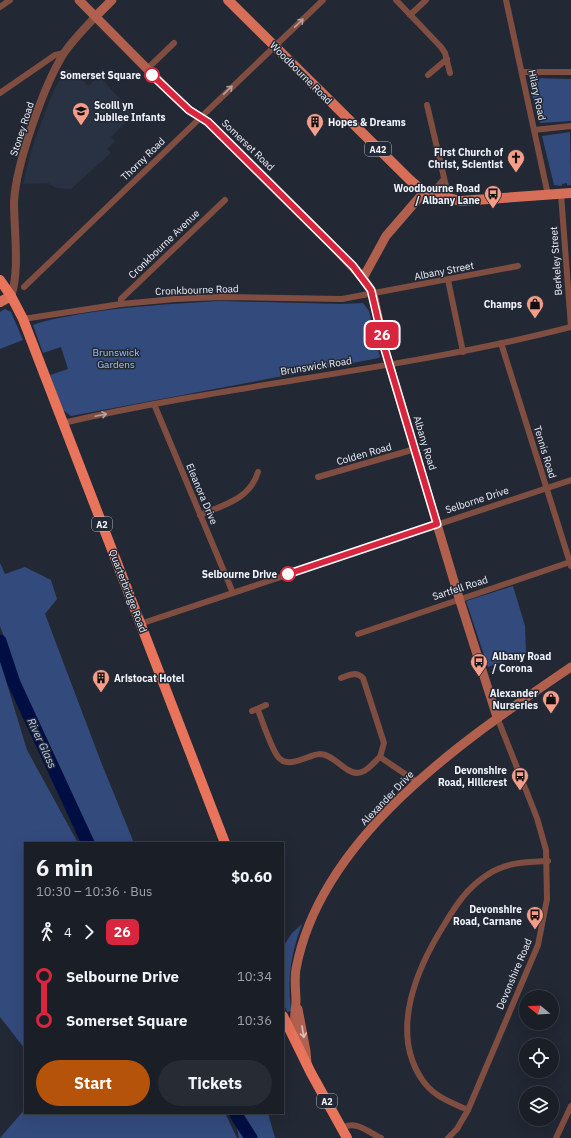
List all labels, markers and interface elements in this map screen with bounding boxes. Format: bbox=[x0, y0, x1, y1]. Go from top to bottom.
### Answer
one-way arrow bbox=[294, 18, 304, 28]
street label: Woodbourne Road bbox=[267, 39, 335, 107]
marker: Somerset Square bbox=[144, 67, 160, 83]
street label: Hilary Road bbox=[525, 68, 549, 122]
place label: Somerset Square bbox=[60, 69, 141, 82]
one-way arrow bbox=[223, 85, 233, 95]
place label: Scoill yn Jubilee Infants bbox=[94, 99, 166, 124]
street label: Stoney Road bbox=[7, 100, 37, 158]
school or university icon: Scoill yn Jubilee Infants bbox=[71, 101, 91, 126]
building icon: Hopes & Dreams bbox=[305, 112, 325, 137]
place label: Hopes & Dreams bbox=[328, 116, 406, 129]
street label: Somerset Road bbox=[219, 117, 277, 173]
street label: Thorny Road bbox=[118, 135, 168, 183]
road number: A42 bbox=[365, 142, 391, 156]
place label: First Church of Christ, Scientist bbox=[428, 146, 503, 171]
church icon: First Church of Christ, Scientist bbox=[506, 148, 526, 173]
place label: Woodbourne Road / Albany Lane bbox=[394, 182, 480, 207]
bus stop icon: Woodbourne Road / Albany Lane bbox=[483, 184, 503, 209]
street label: Cronkbourne Avenue bbox=[126, 206, 203, 281]
street label: Berkeley Street bbox=[547, 226, 565, 296]
street label: Albany Street bbox=[413, 259, 475, 283]
street label: Cronkbourne Road bbox=[155, 282, 239, 298]
shop icon: Champs bbox=[525, 294, 545, 319]
place label: Champs bbox=[484, 298, 522, 311]
line badge: 26 bbox=[364, 322, 400, 348]
text: 26 bbox=[374, 326, 390, 344]
park label: Brunswick Gardens bbox=[93, 346, 140, 371]
street label: Brunswick Road bbox=[279, 354, 353, 378]
one-way arrow bbox=[94, 410, 107, 418]
street label: Albany Road bbox=[411, 414, 439, 472]
street label: Tennis Road bbox=[531, 424, 559, 480]
street label: Colden Road bbox=[335, 440, 393, 468]
street label: Eleanora Drive bbox=[183, 461, 221, 527]
street label: Selborne Drive bbox=[444, 483, 511, 516]
road number: A2 bbox=[92, 517, 112, 531]
street label: Quarterbridge Road bbox=[106, 547, 150, 635]
marker: Selbourne Drive bbox=[280, 566, 296, 582]
place label: Selbourne Drive bbox=[202, 568, 277, 581]
street label: Sartfell Road bbox=[431, 573, 489, 603]
place label: Albany Road / Corona bbox=[492, 650, 551, 675]
bus stop icon: Albany Road / Corona bbox=[469, 652, 489, 677]
building icon: Aristocat Hotel bbox=[91, 668, 111, 693]
place label: Aristocat Hotel bbox=[114, 672, 184, 685]
place label: Alexander Nurseries bbox=[490, 687, 538, 712]
shop icon: Alexander Nurseries bbox=[541, 689, 561, 714]
water label: River Glass bbox=[24, 716, 60, 770]
place label: Devonshire Road, Hillcrest bbox=[438, 764, 507, 789]
bus stop icon: Devonshire Road, Hillcrest bbox=[510, 766, 530, 791]
street label: Alexander Drive bbox=[358, 768, 417, 828]
text: 6 min bbox=[36, 853, 93, 882]
text: $0.60 bbox=[231, 867, 272, 886]
text: 10:30 – 10:36 · Bus bbox=[36, 883, 152, 900]
place label: Devonshire Road, Carnane bbox=[453, 903, 522, 928]
bus stop icon: Devonshire Road, Carnane bbox=[525, 905, 545, 930]
icon: walk bbox=[36, 921, 58, 943]
icon: forward bbox=[78, 921, 100, 943]
text: 26 bbox=[114, 923, 131, 941]
text: 4 bbox=[64, 924, 72, 941]
street label: Devonshire Road bbox=[493, 937, 535, 1011]
text: Selbourne Drive bbox=[66, 967, 179, 986]
text: 10:34 bbox=[237, 968, 272, 985]
north arrow bbox=[519, 990, 559, 1030]
map controls bbox=[519, 990, 559, 1126]
text: Somerset Square bbox=[66, 1011, 187, 1030]
text: 10:36 bbox=[237, 1012, 272, 1029]
one-way arrow bbox=[299, 1025, 307, 1038]
button: locate bbox=[519, 1038, 559, 1078]
button: Start bbox=[36, 1060, 150, 1106]
button: Tickets bbox=[158, 1060, 272, 1106]
button: layers bbox=[519, 1086, 559, 1126]
road number: A2 bbox=[317, 1094, 337, 1108]

